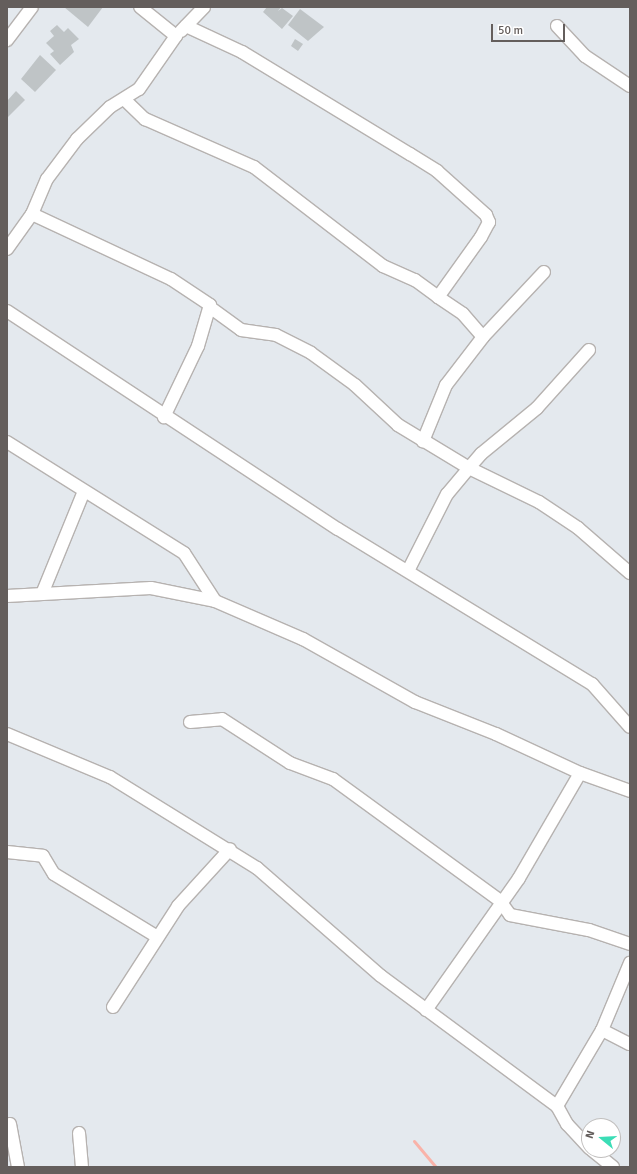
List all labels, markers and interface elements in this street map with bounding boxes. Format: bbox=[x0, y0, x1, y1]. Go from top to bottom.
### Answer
scale bar bbox=[493, 16, 567, 42]
text: 50 m bbox=[498, 23, 523, 38]
north arrow bbox=[581, 1118, 621, 1158]
text: N bbox=[583, 1129, 597, 1140]

